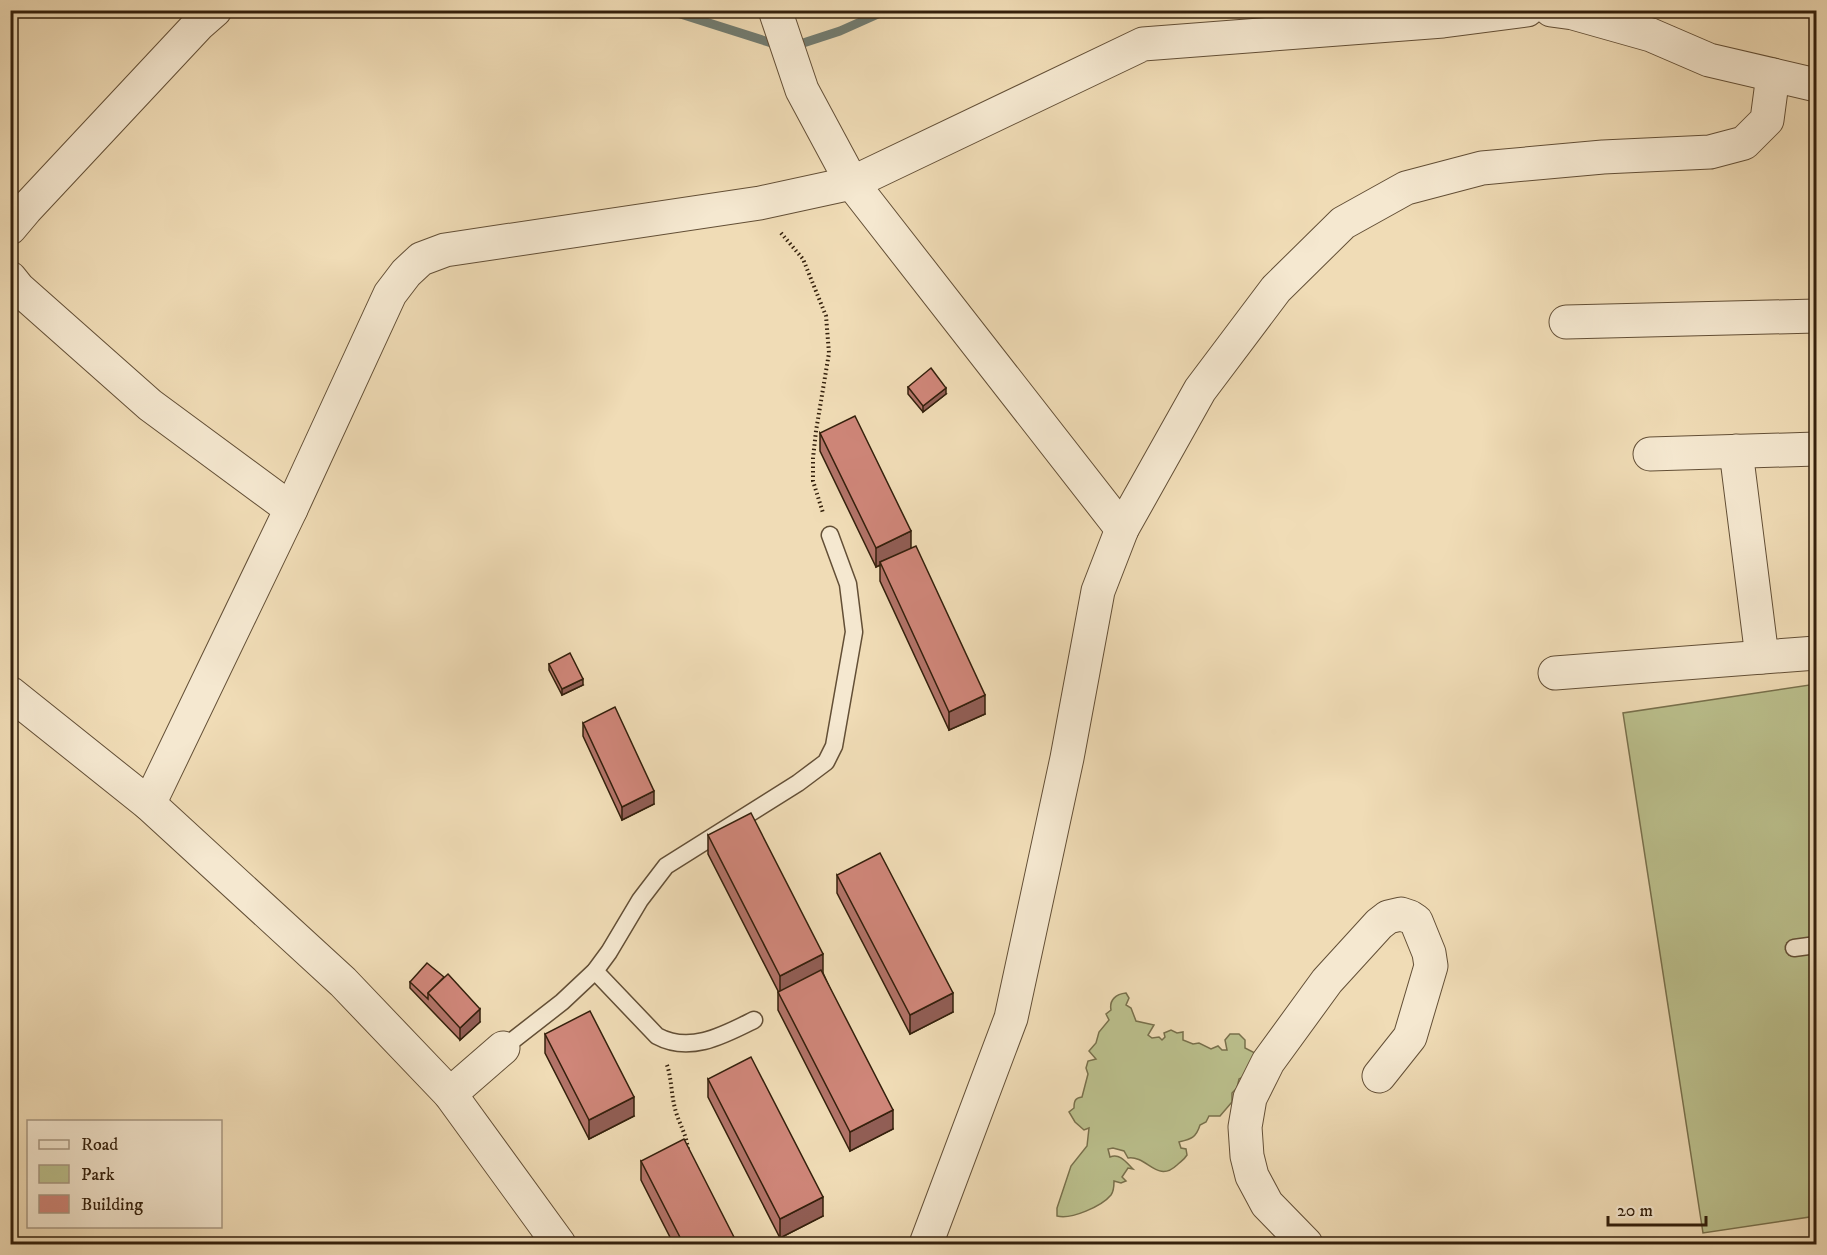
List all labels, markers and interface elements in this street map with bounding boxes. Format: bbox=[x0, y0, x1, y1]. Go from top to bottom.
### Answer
legend bbox=[27, 1120, 222, 1228]
text: Road bbox=[81, 1134, 118, 1156]
text: Park bbox=[81, 1164, 115, 1186]
scale bar bbox=[1608, 1189, 1706, 1227]
text: Building bbox=[81, 1194, 143, 1216]
text: 20 m bbox=[1617, 1200, 1653, 1222]

